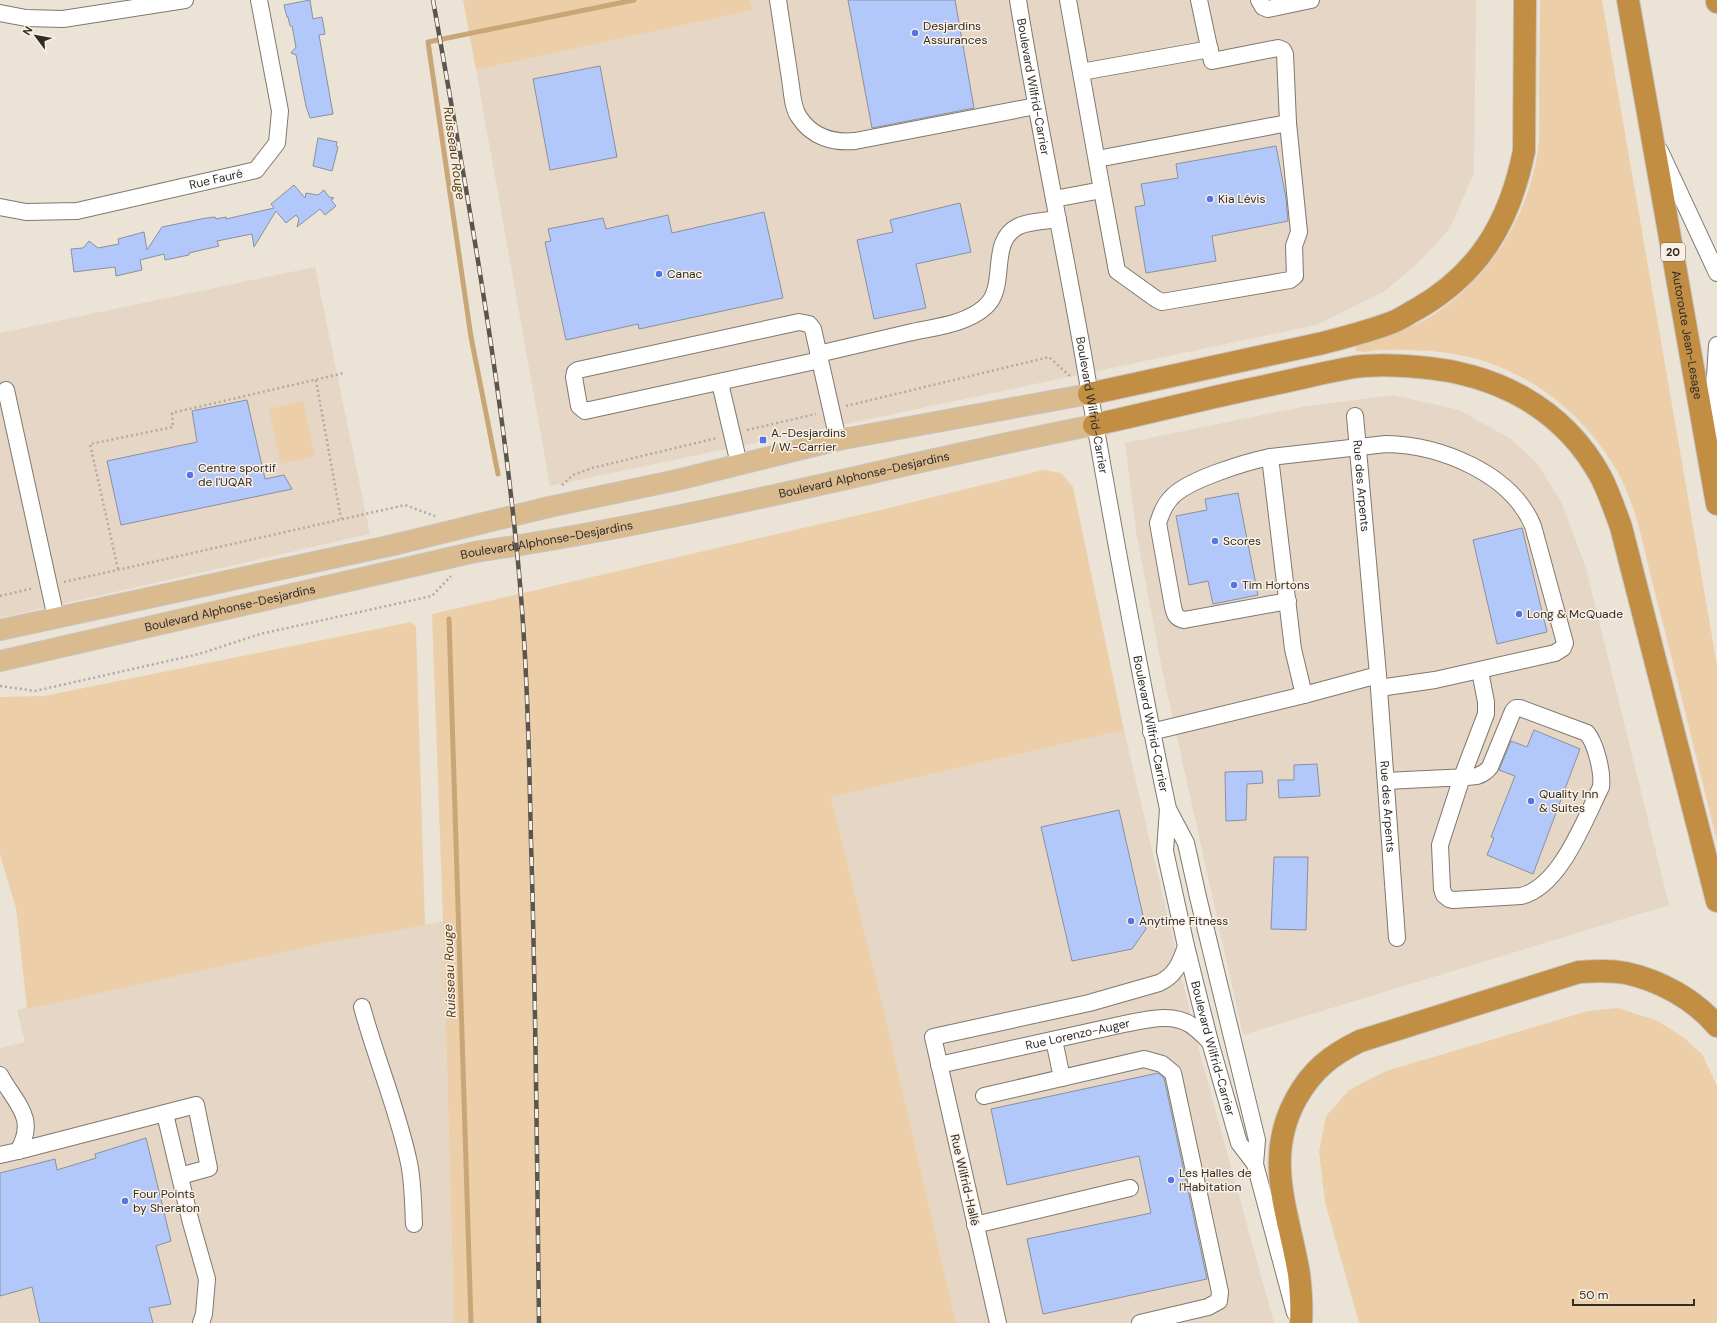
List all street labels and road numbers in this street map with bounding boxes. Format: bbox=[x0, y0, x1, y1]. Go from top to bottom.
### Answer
street label: Boulevard Wilfrid-Carrier bbox=[1013, 17, 1054, 157]
street label: Rue Fauré bbox=[188, 165, 244, 193]
road number: 20 bbox=[1661, 243, 1685, 261]
street label: Autoroute Jean-Lesage bbox=[1668, 269, 1706, 401]
street label: Boulevard Wilfrid-Carrier bbox=[1072, 335, 1112, 476]
street label: Rue des Arpents bbox=[1349, 439, 1373, 532]
street label: Boulevard Alphonse-Desjardins bbox=[777, 448, 951, 502]
street label: Boulevard Alphonse-Desjardins bbox=[459, 517, 634, 563]
street label: Boulevard Alphonse-Desjardins bbox=[143, 581, 317, 636]
street label: Boulevard Wilfrid-Carrier bbox=[1129, 654, 1172, 794]
street label: Rue des Arpents bbox=[1376, 760, 1399, 853]
street label: Boulevard Wilfrid-Carrier bbox=[1187, 979, 1239, 1118]
street label: Rue Lorenzo-Auger bbox=[1024, 1015, 1132, 1054]
street label: Rue Wilfrid-Hallé bbox=[947, 1133, 983, 1228]

